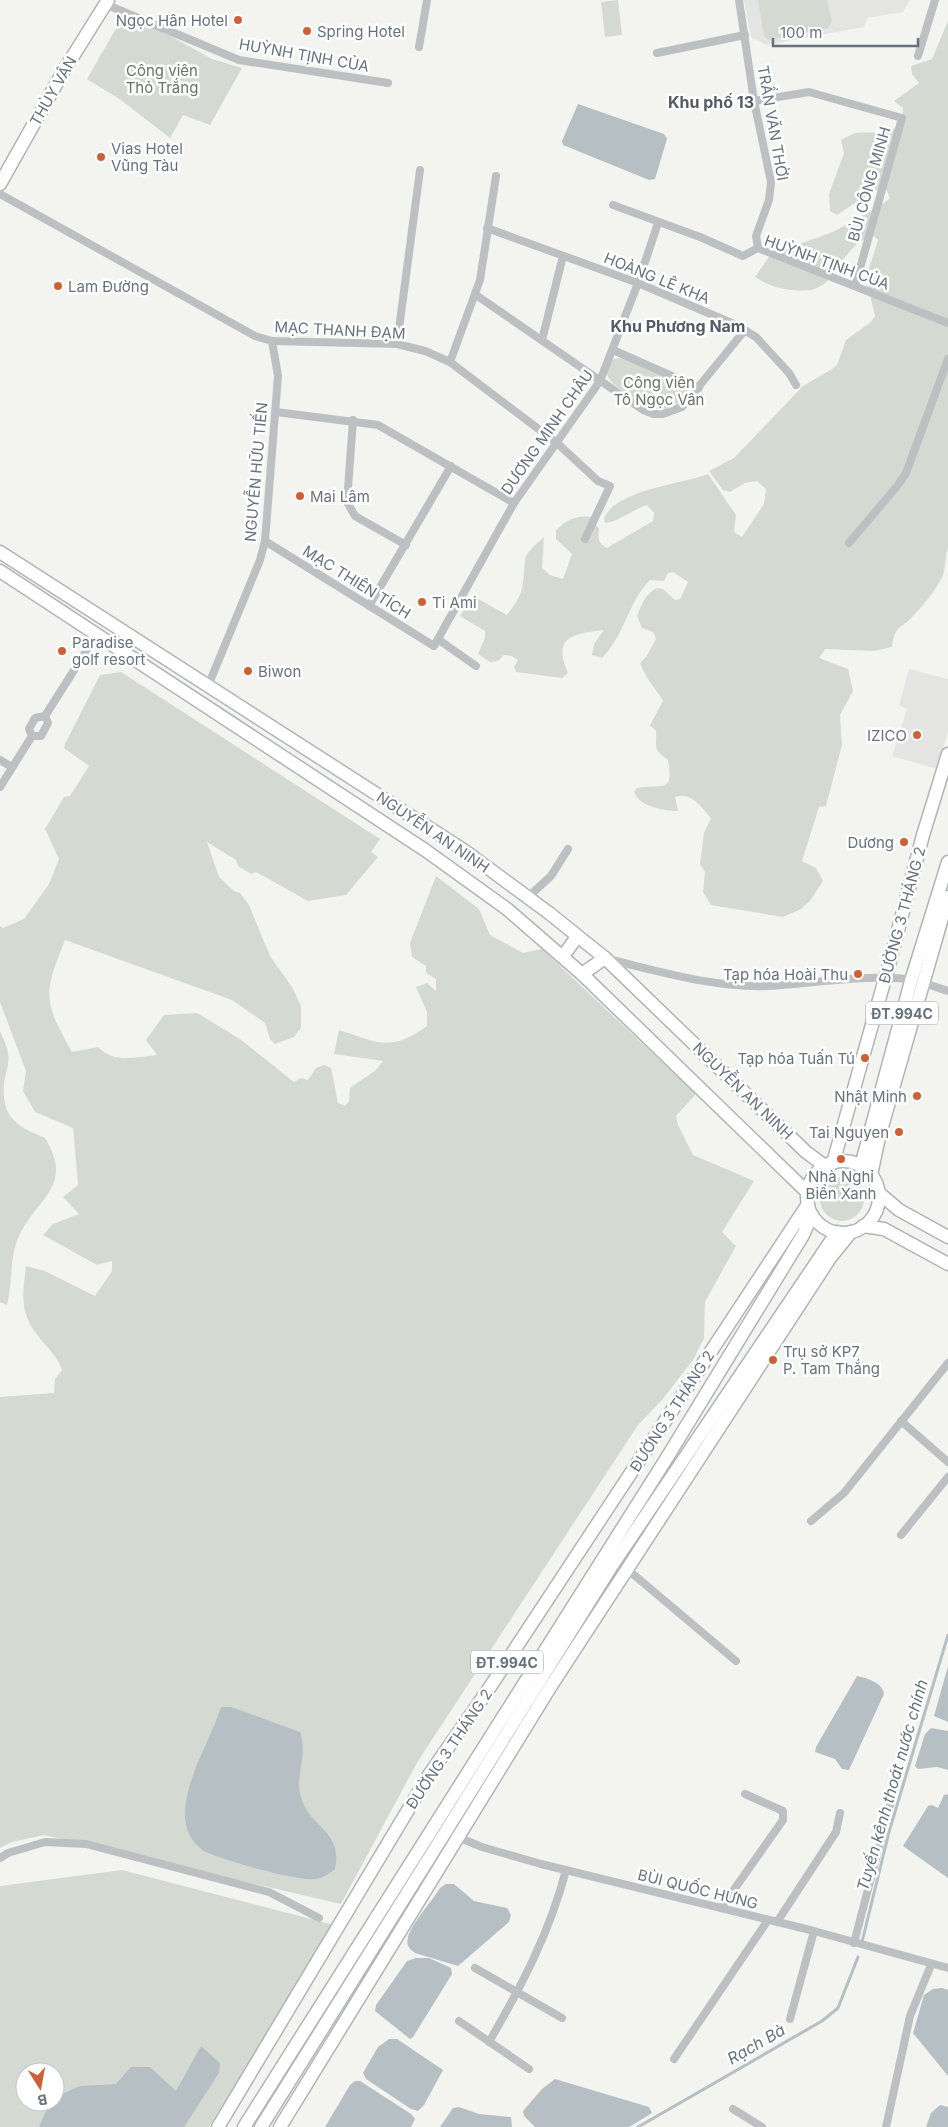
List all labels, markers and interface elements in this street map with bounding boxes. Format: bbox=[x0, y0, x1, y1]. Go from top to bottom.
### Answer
place label: Ngọc Hân Hotel bbox=[116, 11, 228, 30]
marker: Ngọc Hân Hotel bbox=[232, 14, 244, 26]
scale bar bbox=[773, 15, 918, 47]
place label: Spring Hotel bbox=[317, 22, 405, 41]
text: 100 m bbox=[780, 23, 822, 42]
marker: Spring Hotel bbox=[301, 25, 313, 37]
street label: HUỲNH TỊNH CỦA bbox=[237, 34, 371, 76]
street label: THÙY VÂN bbox=[25, 53, 81, 129]
park label: Công viên Thỏ Trắng bbox=[126, 61, 198, 97]
street label: TRẦN VĂN THỜI bbox=[754, 64, 794, 182]
district label: Khu phố 13 bbox=[668, 92, 754, 112]
street label: BÙI CÔNG MINH bbox=[844, 124, 894, 244]
place label: Vias Hotel Vũng Tàu bbox=[111, 139, 183, 175]
marker: Vias Hotel Vũng Tàu bbox=[95, 151, 107, 163]
street label: HUỲNH TỊNH CỦA bbox=[762, 231, 892, 293]
street label: HOÀNG LÊ KHA bbox=[601, 248, 713, 308]
place label: Lam Đường bbox=[68, 277, 149, 296]
marker: Lam Đường bbox=[52, 280, 64, 292]
district label: Khu Phương Nam bbox=[611, 316, 745, 336]
street label: MẠC THANH ĐẠM bbox=[274, 317, 406, 343]
street label: DƯƠNG MINH CHÂU bbox=[497, 366, 597, 498]
park label: Công viên Tô Ngọc Vân bbox=[614, 373, 704, 409]
street label: NGUYỄN HỮU TIẾN bbox=[238, 401, 272, 543]
place label: Mai Lâm bbox=[310, 487, 370, 506]
marker: Mai Lâm bbox=[294, 490, 306, 502]
street label: MẠC THIÊN TÍCH bbox=[299, 541, 415, 623]
place label: Ti Ami bbox=[432, 593, 477, 612]
marker: Ti Ami bbox=[416, 596, 428, 608]
place label: Paradise golf resort bbox=[72, 633, 146, 669]
marker: Paradise golf resort bbox=[56, 645, 68, 657]
place label: Biwon bbox=[258, 662, 301, 681]
marker: Biwon bbox=[242, 665, 254, 677]
place label: IZICO bbox=[867, 726, 907, 745]
marker: IZICO bbox=[911, 729, 923, 741]
street label: NGUYỄN AN NINH bbox=[373, 786, 494, 877]
place label: Dương bbox=[847, 833, 894, 852]
marker: Dương bbox=[898, 836, 910, 848]
street label: ĐƯỜNG 3 THÁNG 2 bbox=[875, 845, 929, 985]
place label: Tạp hóa Hoài Thu bbox=[723, 965, 848, 984]
marker: Tạp hóa Hoài Thu bbox=[852, 968, 864, 980]
road number: ĐT.994C bbox=[866, 1001, 938, 1024]
street label: NGUYỄN AN NINH bbox=[689, 1037, 798, 1144]
place label: Tạp hóa Tuấn Tú bbox=[738, 1049, 855, 1068]
marker: Tạp hóa Tuấn Tú bbox=[859, 1052, 871, 1064]
place label: Nhật Minh bbox=[834, 1087, 907, 1106]
marker: Nhật Minh bbox=[911, 1090, 923, 1102]
place label: Tai Nguyen bbox=[809, 1123, 889, 1142]
marker: Tai Nguyen bbox=[893, 1126, 905, 1138]
marker: Nhà Nghỉ Biển Xanh bbox=[835, 1153, 847, 1165]
place label: Nhà Nghỉ Biển Xanh bbox=[806, 1167, 876, 1203]
place label: Trụ sở KP7 P. Tam Thắng bbox=[783, 1342, 880, 1378]
street label: ĐƯỜNG 3 THÁNG 2 bbox=[626, 1347, 718, 1475]
marker: Trụ sở KP7 P. Tam Thắng bbox=[767, 1354, 779, 1366]
road number: ĐT.994C bbox=[471, 1650, 543, 1674]
water label: Tuyến kênh thoát nước chính bbox=[852, 1677, 932, 1893]
street label: ĐƯỜNG 3 THÁNG 2 bbox=[402, 1685, 496, 1813]
street label: BÙI QUỐC HƯNG bbox=[636, 1863, 761, 1913]
water label: Rạch Bà bbox=[724, 2019, 789, 2069]
north arrow bbox=[15, 2062, 65, 2112]
text: B bbox=[36, 2091, 49, 2109]

